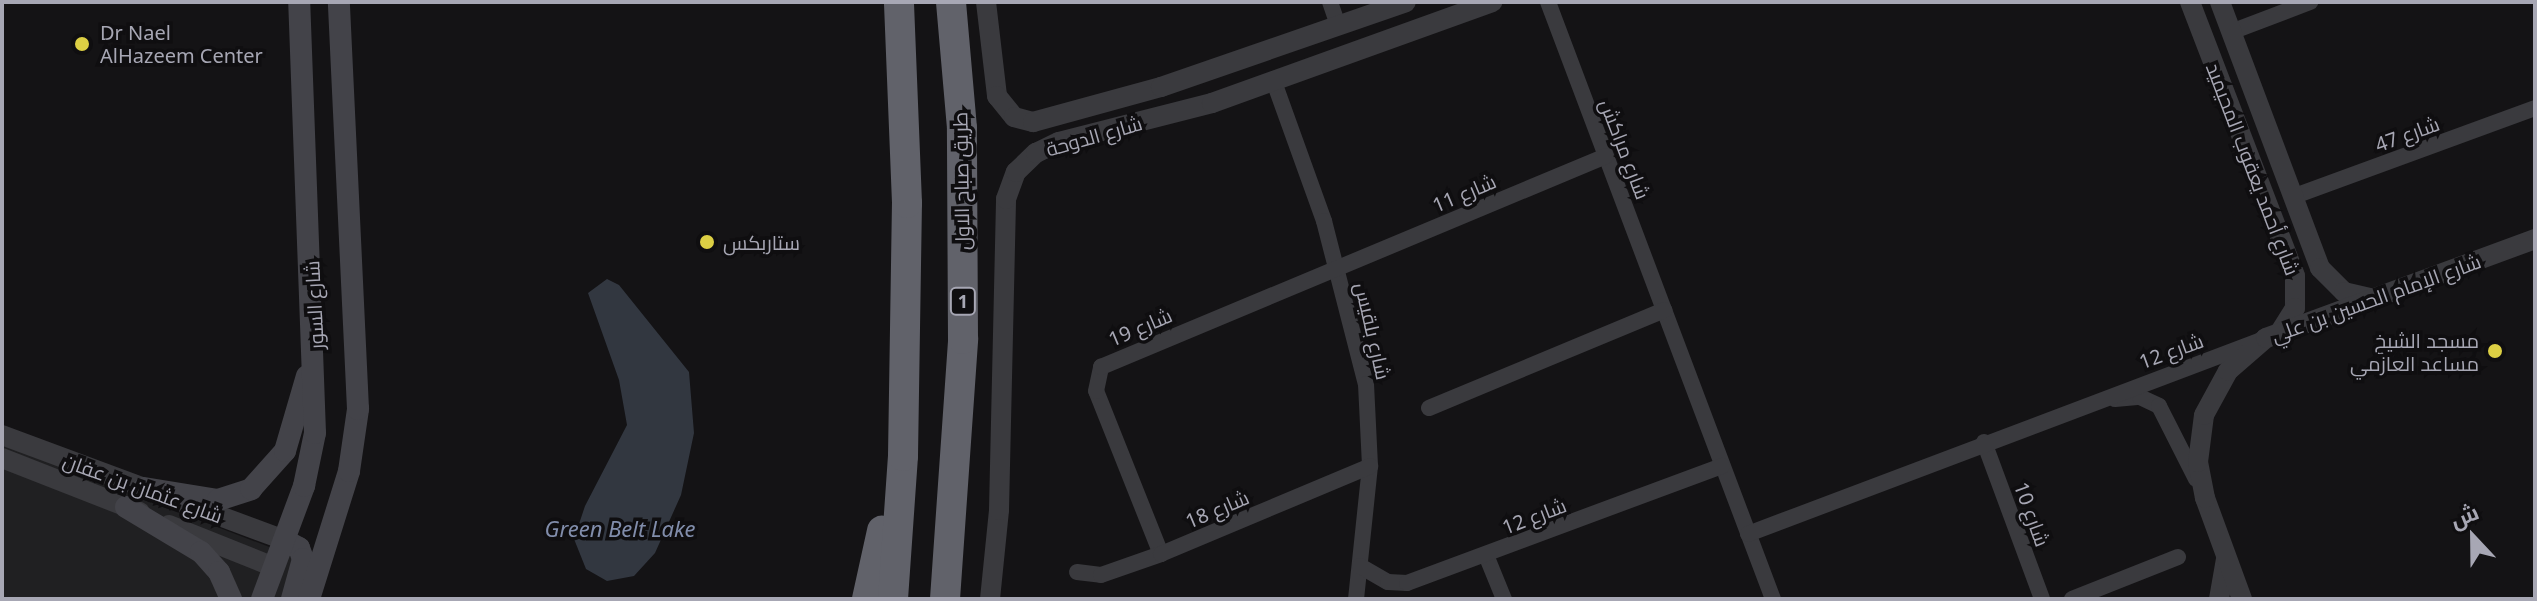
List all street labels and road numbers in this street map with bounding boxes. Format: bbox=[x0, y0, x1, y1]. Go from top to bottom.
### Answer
street label: شارع أحمد يعقوب المحيميد bbox=[2201, 59, 2305, 279]
street label: شارع مراكش bbox=[1595, 95, 1655, 203]
street label: شارع الدوحة bbox=[1043, 111, 1145, 161]
street label: شارع 47 bbox=[2372, 111, 2442, 157]
street label: طريق صباح الاول bbox=[948, 112, 974, 250]
street label: شارع 11 bbox=[1429, 169, 1499, 217]
street label: شارع الإمام الحسين بن علي bbox=[2268, 249, 2484, 347]
street label: شارع السور bbox=[300, 260, 328, 350]
street label: شارع بلقيس bbox=[1350, 280, 1396, 382]
road number: 1 bbox=[949, 287, 977, 315]
street label: شارع 19 bbox=[1105, 303, 1175, 351]
street label: شارع 12 bbox=[2136, 328, 2206, 374]
street label: شارع عثمان بن عفان bbox=[60, 448, 226, 528]
street label: شارع 10 bbox=[2009, 479, 2055, 549]
street label: شارع 18 bbox=[1182, 485, 1252, 533]
street label: شارع 12 bbox=[1499, 493, 1569, 539]

